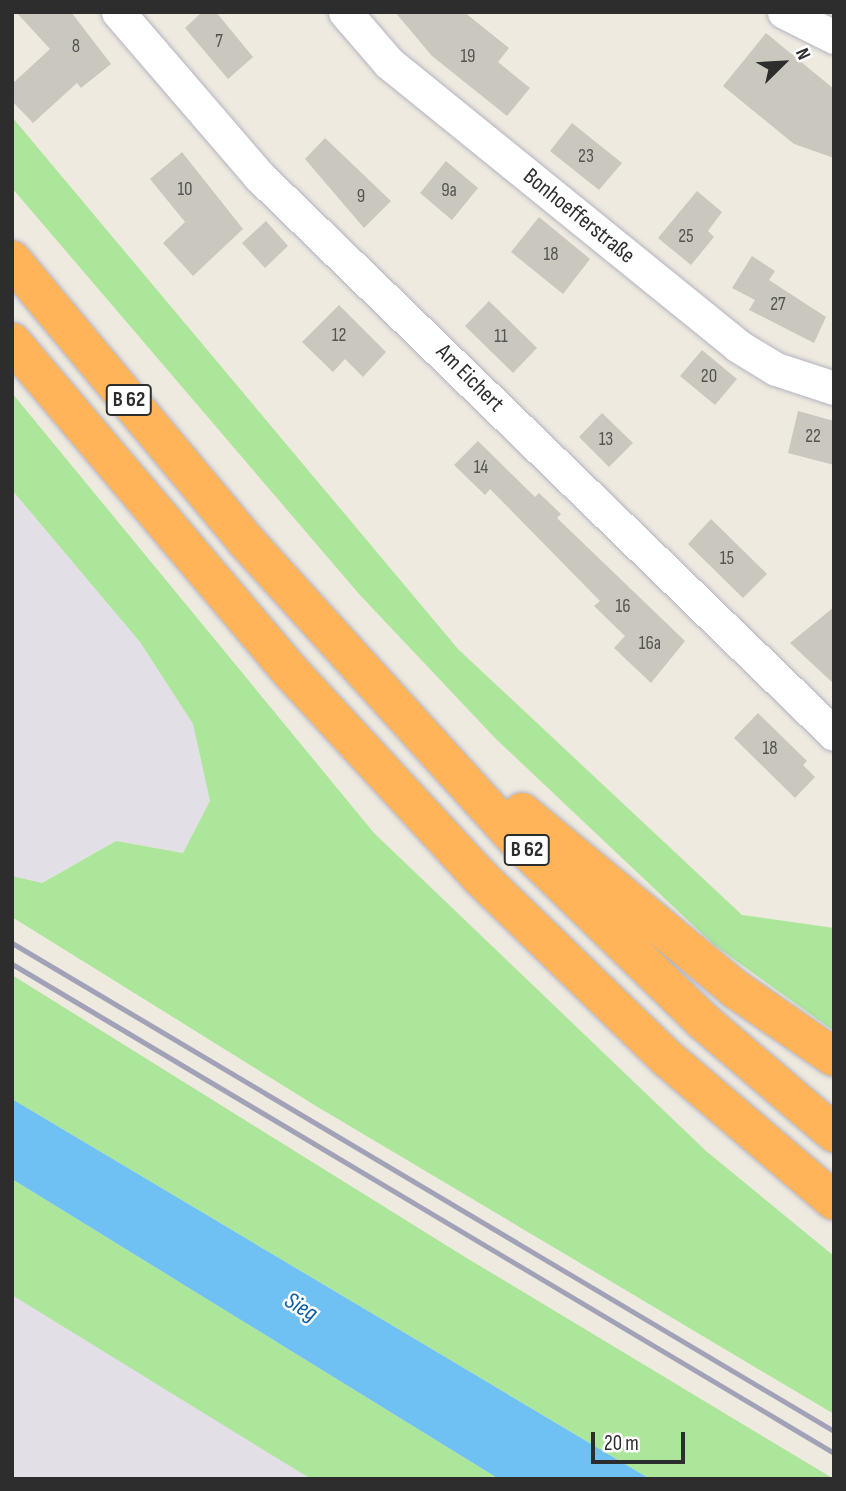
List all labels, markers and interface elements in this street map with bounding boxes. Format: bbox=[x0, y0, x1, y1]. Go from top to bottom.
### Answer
north arrow bbox=[748, 28, 818, 98]
house number: 7 bbox=[215, 31, 223, 53]
house number: 8 bbox=[72, 36, 80, 58]
text: N bbox=[790, 45, 815, 64]
house number: 19 bbox=[460, 46, 476, 68]
house number: 23 bbox=[578, 146, 594, 168]
street label: Bonhoefferstraße bbox=[518, 163, 640, 269]
house number: 10 bbox=[177, 179, 193, 201]
house number: 9a bbox=[441, 180, 457, 202]
house number: 9 bbox=[357, 186, 365, 208]
house number: 25 bbox=[678, 226, 694, 248]
house number: 18 bbox=[544, 244, 558, 266]
house number: 27 bbox=[770, 294, 786, 316]
house number: 12 bbox=[332, 325, 346, 347]
house number: 11 bbox=[494, 326, 508, 348]
street label: Am Eichert bbox=[430, 338, 510, 418]
house number: 20 bbox=[701, 366, 717, 388]
road number: B 62 bbox=[104, 382, 154, 418]
house number: 22 bbox=[805, 426, 821, 448]
house number: 13 bbox=[599, 429, 613, 451]
house number: 14 bbox=[474, 457, 488, 479]
house number: 15 bbox=[720, 548, 734, 570]
house number: 16 bbox=[616, 596, 630, 618]
house number: 16a bbox=[639, 633, 661, 655]
house number: 18 bbox=[763, 738, 777, 760]
road number: B 62 bbox=[503, 832, 552, 868]
water label: Sieg bbox=[279, 1286, 323, 1328]
scale bar bbox=[594, 1418, 688, 1462]
text: 20 m bbox=[604, 1431, 639, 1456]

